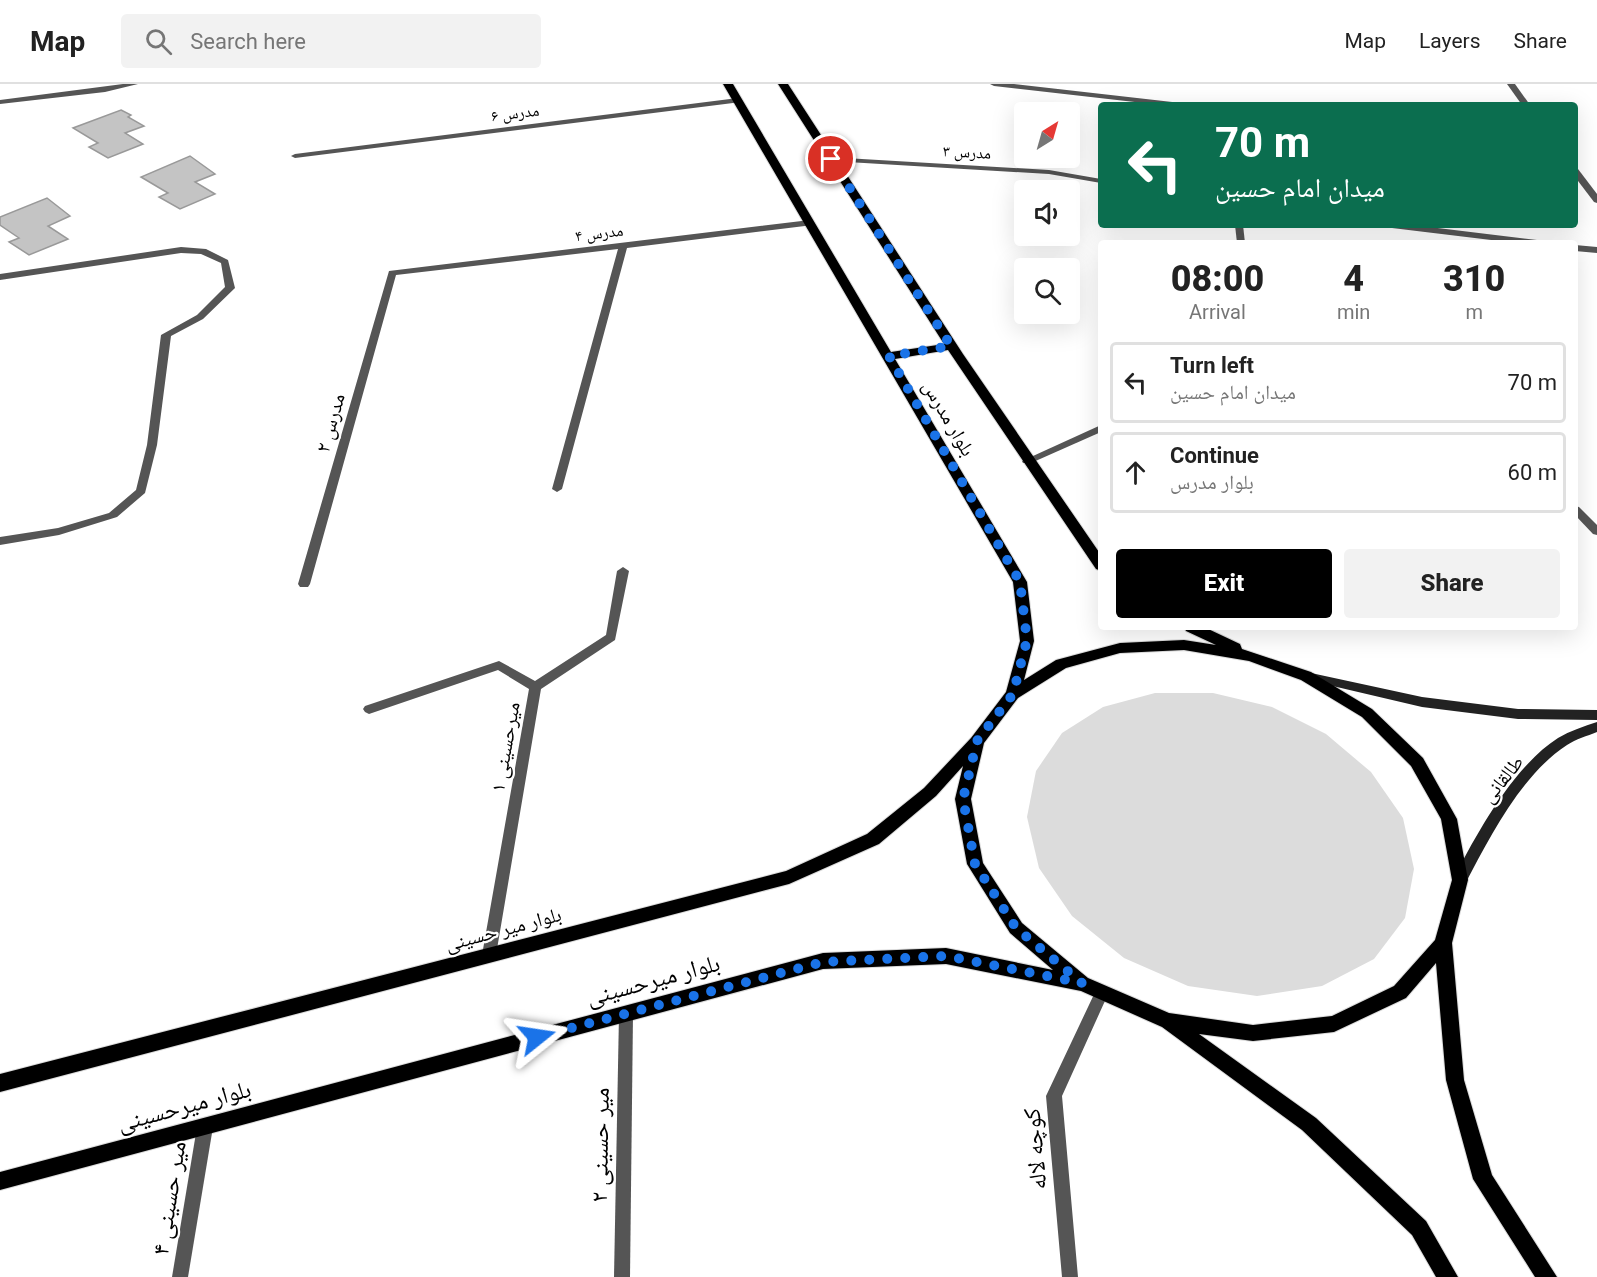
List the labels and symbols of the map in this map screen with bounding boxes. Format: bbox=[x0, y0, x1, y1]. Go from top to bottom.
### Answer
street label: مدرس ۶ bbox=[490, 101, 540, 126]
north arrow bbox=[1014, 102, 1080, 168]
pin bbox=[805, 133, 856, 184]
street label: مدرس ۳ bbox=[942, 141, 992, 164]
street label: مدرس ۴ bbox=[574, 221, 624, 246]
street label: بلوار مدرس bbox=[918, 376, 980, 460]
street label: مدرس ۲ bbox=[310, 391, 350, 455]
street label: میرحسینی ۱ bbox=[485, 700, 525, 794]
street label: طالقانی bbox=[1476, 750, 1528, 808]
street label: بلوار میر حسینی bbox=[442, 902, 564, 956]
street label: بلوار میرحسینی bbox=[583, 949, 723, 1011]
position arrow bbox=[505, 1005, 569, 1069]
street label: بلوار میرحسینی bbox=[114, 1075, 254, 1137]
street label: میر حسینی ۲ bbox=[585, 1087, 615, 1203]
street label: کوچه لاله bbox=[1017, 1107, 1053, 1191]
street label: میر حسینی ۴ bbox=[146, 1139, 192, 1257]

